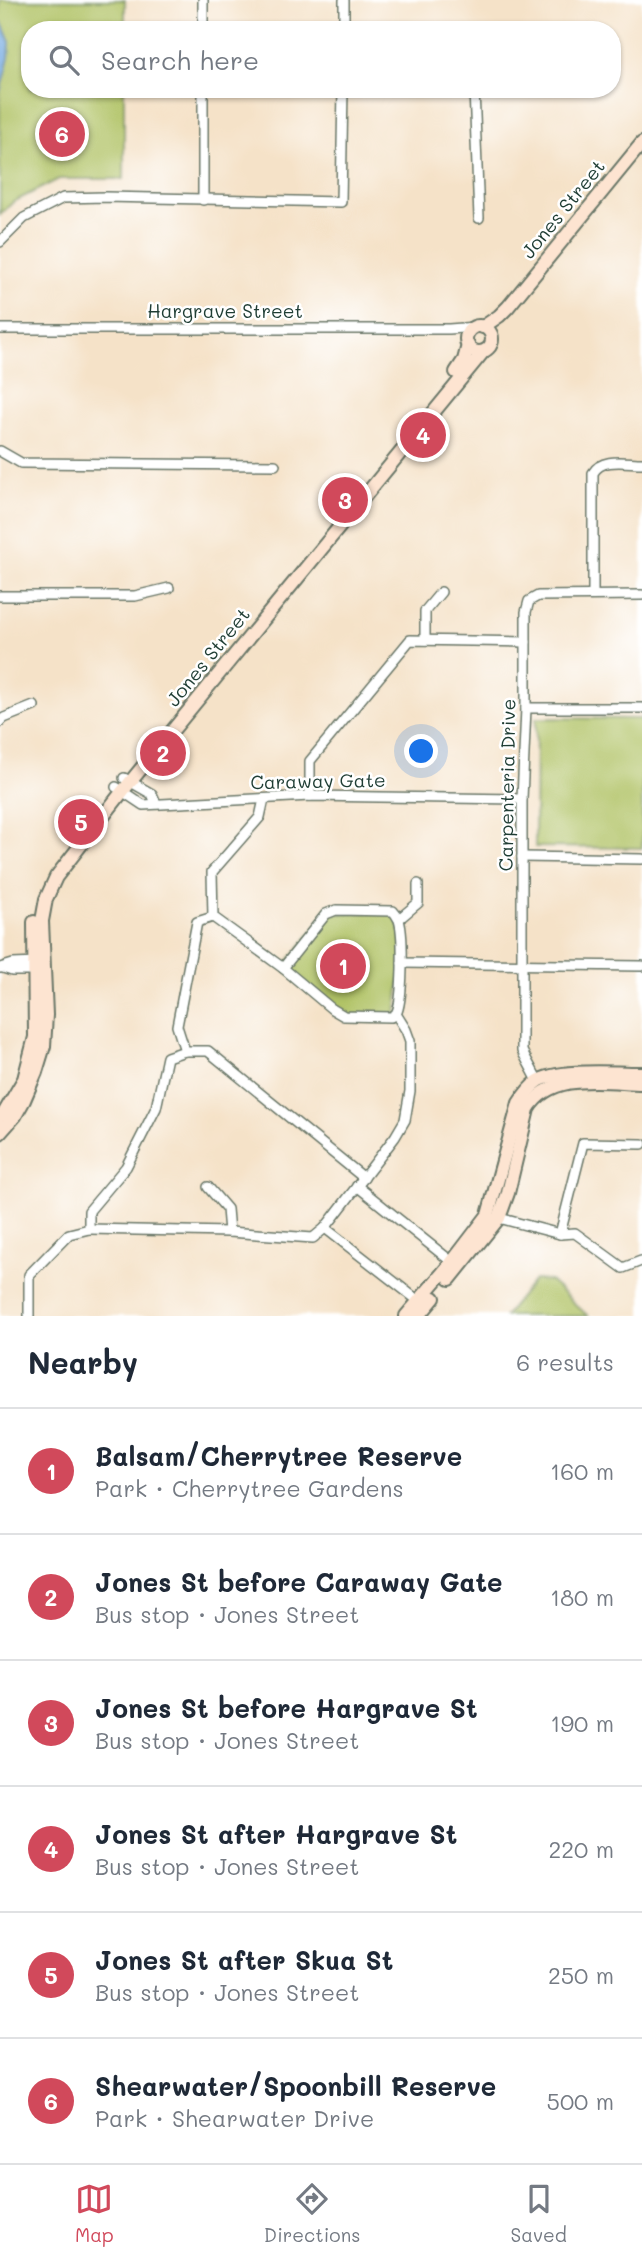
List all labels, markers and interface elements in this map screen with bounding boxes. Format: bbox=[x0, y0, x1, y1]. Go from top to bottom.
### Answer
search box bbox=[21, 21, 621, 98]
icon: search bbox=[45, 41, 83, 79]
text: Search here bbox=[101, 43, 259, 77]
pin: 6 bbox=[39, 108, 85, 160]
street label: Jones Street bbox=[515, 154, 610, 263]
street label: Hargrave Street bbox=[147, 298, 303, 323]
pin: 4 bbox=[400, 409, 446, 461]
pin: 3 bbox=[322, 474, 368, 526]
street label: Jones Street bbox=[160, 602, 255, 711]
street label: Carpenteria Drive bbox=[492, 699, 521, 871]
pin: 2 bbox=[140, 727, 186, 779]
your location bbox=[404, 734, 438, 768]
street label: Caraway Gate bbox=[250, 767, 386, 794]
pin: 5 bbox=[58, 796, 104, 848]
pin: 1 bbox=[320, 940, 366, 992]
text: Nearby bbox=[28, 1342, 138, 1382]
text: 6 results bbox=[516, 1347, 614, 1377]
text: Balsam/Cherrytree Reserve bbox=[95, 1439, 462, 1473]
text: 1 bbox=[46, 1456, 56, 1486]
text: 160 m bbox=[550, 1456, 614, 1486]
text: Park · Cherrytree Gardens bbox=[95, 1473, 404, 1503]
text: Jones St before Caraway Gate bbox=[95, 1565, 503, 1599]
text: 2 bbox=[45, 1582, 57, 1612]
text: 180 m bbox=[550, 1582, 614, 1612]
text: Bus stop · Jones Street bbox=[95, 1599, 359, 1629]
text: Jones St before Hargrave St bbox=[95, 1691, 478, 1725]
text: 3 bbox=[44, 1708, 58, 1738]
text: 190 m bbox=[550, 1708, 614, 1738]
text: Bus stop · Jones Street bbox=[95, 1725, 359, 1755]
text: Jones St after Hargrave St bbox=[95, 1817, 457, 1851]
text: 4 bbox=[44, 1834, 58, 1864]
text: 220 m bbox=[548, 1834, 614, 1864]
text: Bus stop · Jones Street bbox=[95, 1851, 359, 1881]
text: Jones St after Skua St bbox=[95, 1943, 393, 1977]
text: 5 bbox=[44, 1960, 58, 1990]
text: 250 m bbox=[548, 1960, 614, 1990]
text: Bus stop · Jones Street bbox=[95, 1977, 359, 2007]
text: Shearwater/Spoonbill Reserve bbox=[95, 2069, 496, 2103]
text: 6 bbox=[44, 2086, 58, 2116]
text: 500 m bbox=[547, 2086, 614, 2116]
text: Park · Shearwater Drive bbox=[95, 2103, 374, 2133]
tab: Map bbox=[75, 2180, 114, 2247]
tab: Directions bbox=[264, 2180, 360, 2247]
tab: Saved bbox=[511, 2180, 567, 2247]

